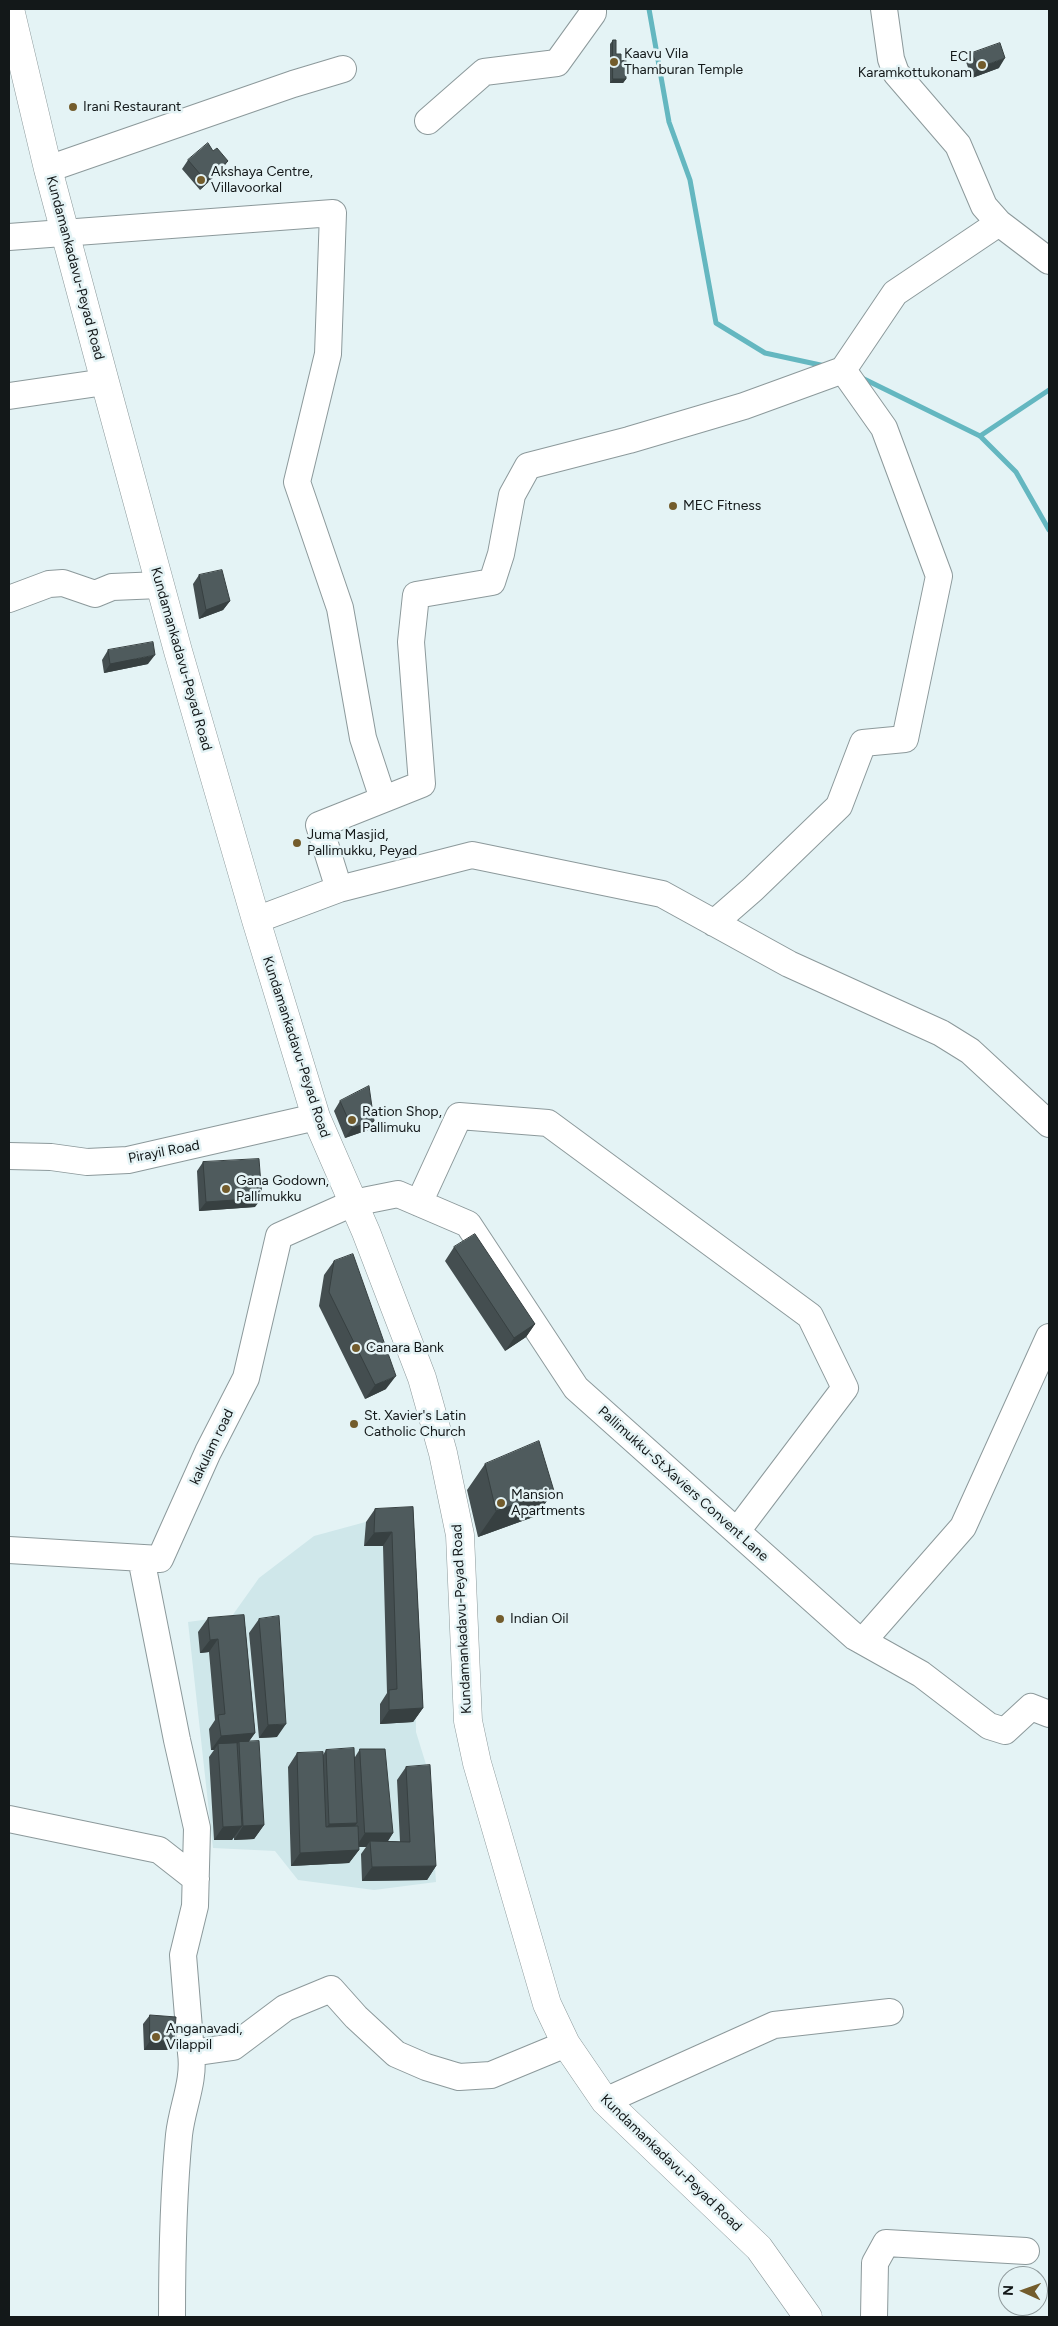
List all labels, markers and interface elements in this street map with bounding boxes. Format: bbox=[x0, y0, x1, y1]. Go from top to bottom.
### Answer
place label: Kaavu Vila Thamburan Temple bbox=[624, 46, 743, 78]
place label: ECI Karamkottukonam bbox=[858, 49, 972, 82]
marker: Kaavu Vila Thamburan Temple bbox=[608, 56, 620, 68]
marker: ECI Karamkottukonam bbox=[976, 59, 988, 71]
place label: Irani Restaurant bbox=[83, 99, 181, 115]
marker: Irani Restaurant bbox=[67, 101, 79, 113]
place label: Akshaya Centre, Villavoorkal bbox=[211, 164, 313, 196]
street label: Kundamankadavu-Peyad Road bbox=[42, 174, 108, 362]
marker: Akshaya Centre, Villavoorkal bbox=[195, 174, 207, 186]
place label: MEC Fitness bbox=[683, 498, 761, 514]
marker: MEC Fitness bbox=[667, 500, 679, 512]
street label: Kundamankadavu-Peyad Road bbox=[147, 565, 215, 753]
place label: Juma Masjid, Pallimukku, Peyad bbox=[307, 827, 417, 860]
marker: Juma Masjid, Pallimukku, Peyad bbox=[291, 837, 303, 849]
street label: Kundamankadavu-Peyad Road bbox=[259, 954, 333, 1140]
place label: Ration Shop, Pallimuku bbox=[362, 1104, 442, 1136]
marker: Ration Shop, Pallimuku bbox=[346, 1114, 358, 1126]
street label: Pirayil Road bbox=[127, 1137, 201, 1167]
place label: Gana Godown, Pallimukku bbox=[236, 1173, 329, 1206]
marker: Gana Godown, Pallimukku bbox=[220, 1183, 232, 1195]
place label: Canara Bank bbox=[366, 1340, 444, 1356]
marker: Canara Bank bbox=[350, 1342, 362, 1354]
street label: Pallimukku-St.Xaviers Convent Lane bbox=[594, 1403, 772, 1565]
street label: kakulam road bbox=[186, 1406, 238, 1488]
place label: St. Xavier's Latin Catholic Church bbox=[364, 1408, 466, 1440]
marker: St. Xavier's Latin Catholic Church bbox=[348, 1418, 360, 1430]
place label: Mansion Apartments bbox=[511, 1487, 585, 1520]
marker: Mansion Apartments bbox=[495, 1497, 507, 1509]
street label: Kundamankadavu-Peyad Road bbox=[449, 1524, 475, 1714]
place label: Indian Oil bbox=[510, 1611, 569, 1627]
marker: Indian Oil bbox=[494, 1613, 506, 1625]
place label: Anganavadi, Vilappil bbox=[166, 2021, 242, 2054]
marker: Anganavadi, Vilappil bbox=[150, 2031, 162, 2043]
street label: Kundamankadavu-Peyad Road bbox=[597, 2091, 745, 2235]
north arrow bbox=[998, 2266, 1048, 2316]
text: N bbox=[1000, 2285, 1017, 2296]

